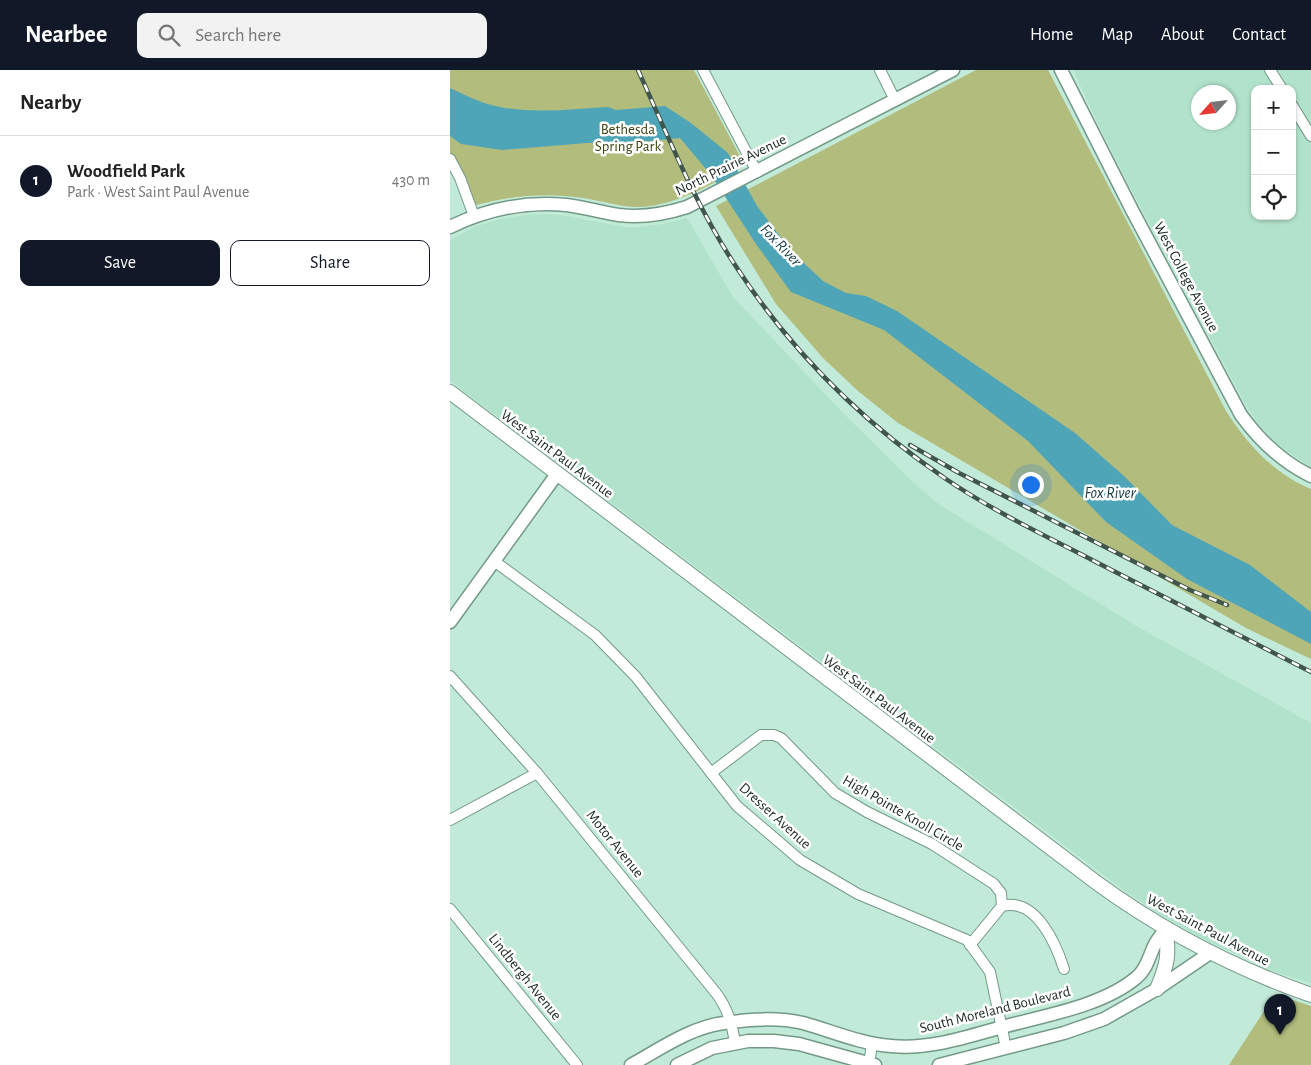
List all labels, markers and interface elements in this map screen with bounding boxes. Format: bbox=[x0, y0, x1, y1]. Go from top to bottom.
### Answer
search box bbox=[137, 13, 487, 58]
icon: search bbox=[155, 21, 183, 49]
text: Nearbee bbox=[25, 23, 107, 47]
text: Search here bbox=[195, 26, 281, 45]
text: Home bbox=[1030, 26, 1073, 44]
text: Map bbox=[1101, 26, 1133, 44]
text: About bbox=[1161, 26, 1204, 44]
text: Contact bbox=[1232, 26, 1286, 44]
north arrow bbox=[1191, 85, 1236, 130]
map controls bbox=[1251, 85, 1296, 220]
button: + bbox=[1251, 85, 1296, 130]
text: Nearby bbox=[20, 92, 81, 113]
park label: Bethesda Spring Park bbox=[595, 122, 661, 154]
button: − bbox=[1251, 130, 1296, 175]
street label: North Prairie Avenue bbox=[673, 132, 789, 198]
text: Woodfield Park bbox=[67, 162, 185, 181]
text: 1 bbox=[33, 172, 39, 188]
text: 430 m bbox=[392, 172, 430, 188]
button: locate bbox=[1251, 175, 1296, 220]
text: Park · West Saint Paul Avenue bbox=[67, 184, 249, 200]
street label: West College Avenue bbox=[1151, 220, 1221, 334]
water label: Fox River bbox=[757, 221, 805, 270]
button: Save bbox=[20, 240, 220, 286]
button: Share bbox=[230, 240, 430, 286]
street label: West Saint Paul Avenue bbox=[498, 407, 616, 501]
your location bbox=[1018, 472, 1044, 498]
water label: Fox River bbox=[1084, 485, 1136, 501]
street label: West Saint Paul Avenue bbox=[820, 652, 938, 746]
street label: High Pointe Knoll Circle bbox=[840, 772, 966, 854]
street label: Dresser Avenue bbox=[736, 780, 814, 852]
street label: Motor Avenue bbox=[583, 808, 647, 881]
street label: West Saint Paul Avenue bbox=[1144, 891, 1272, 969]
street label: Lindbergh Avenue bbox=[486, 931, 564, 1023]
street label: South Moreland Boulevard bbox=[918, 984, 1072, 1036]
pin: 1 bbox=[1264, 994, 1296, 1035]

